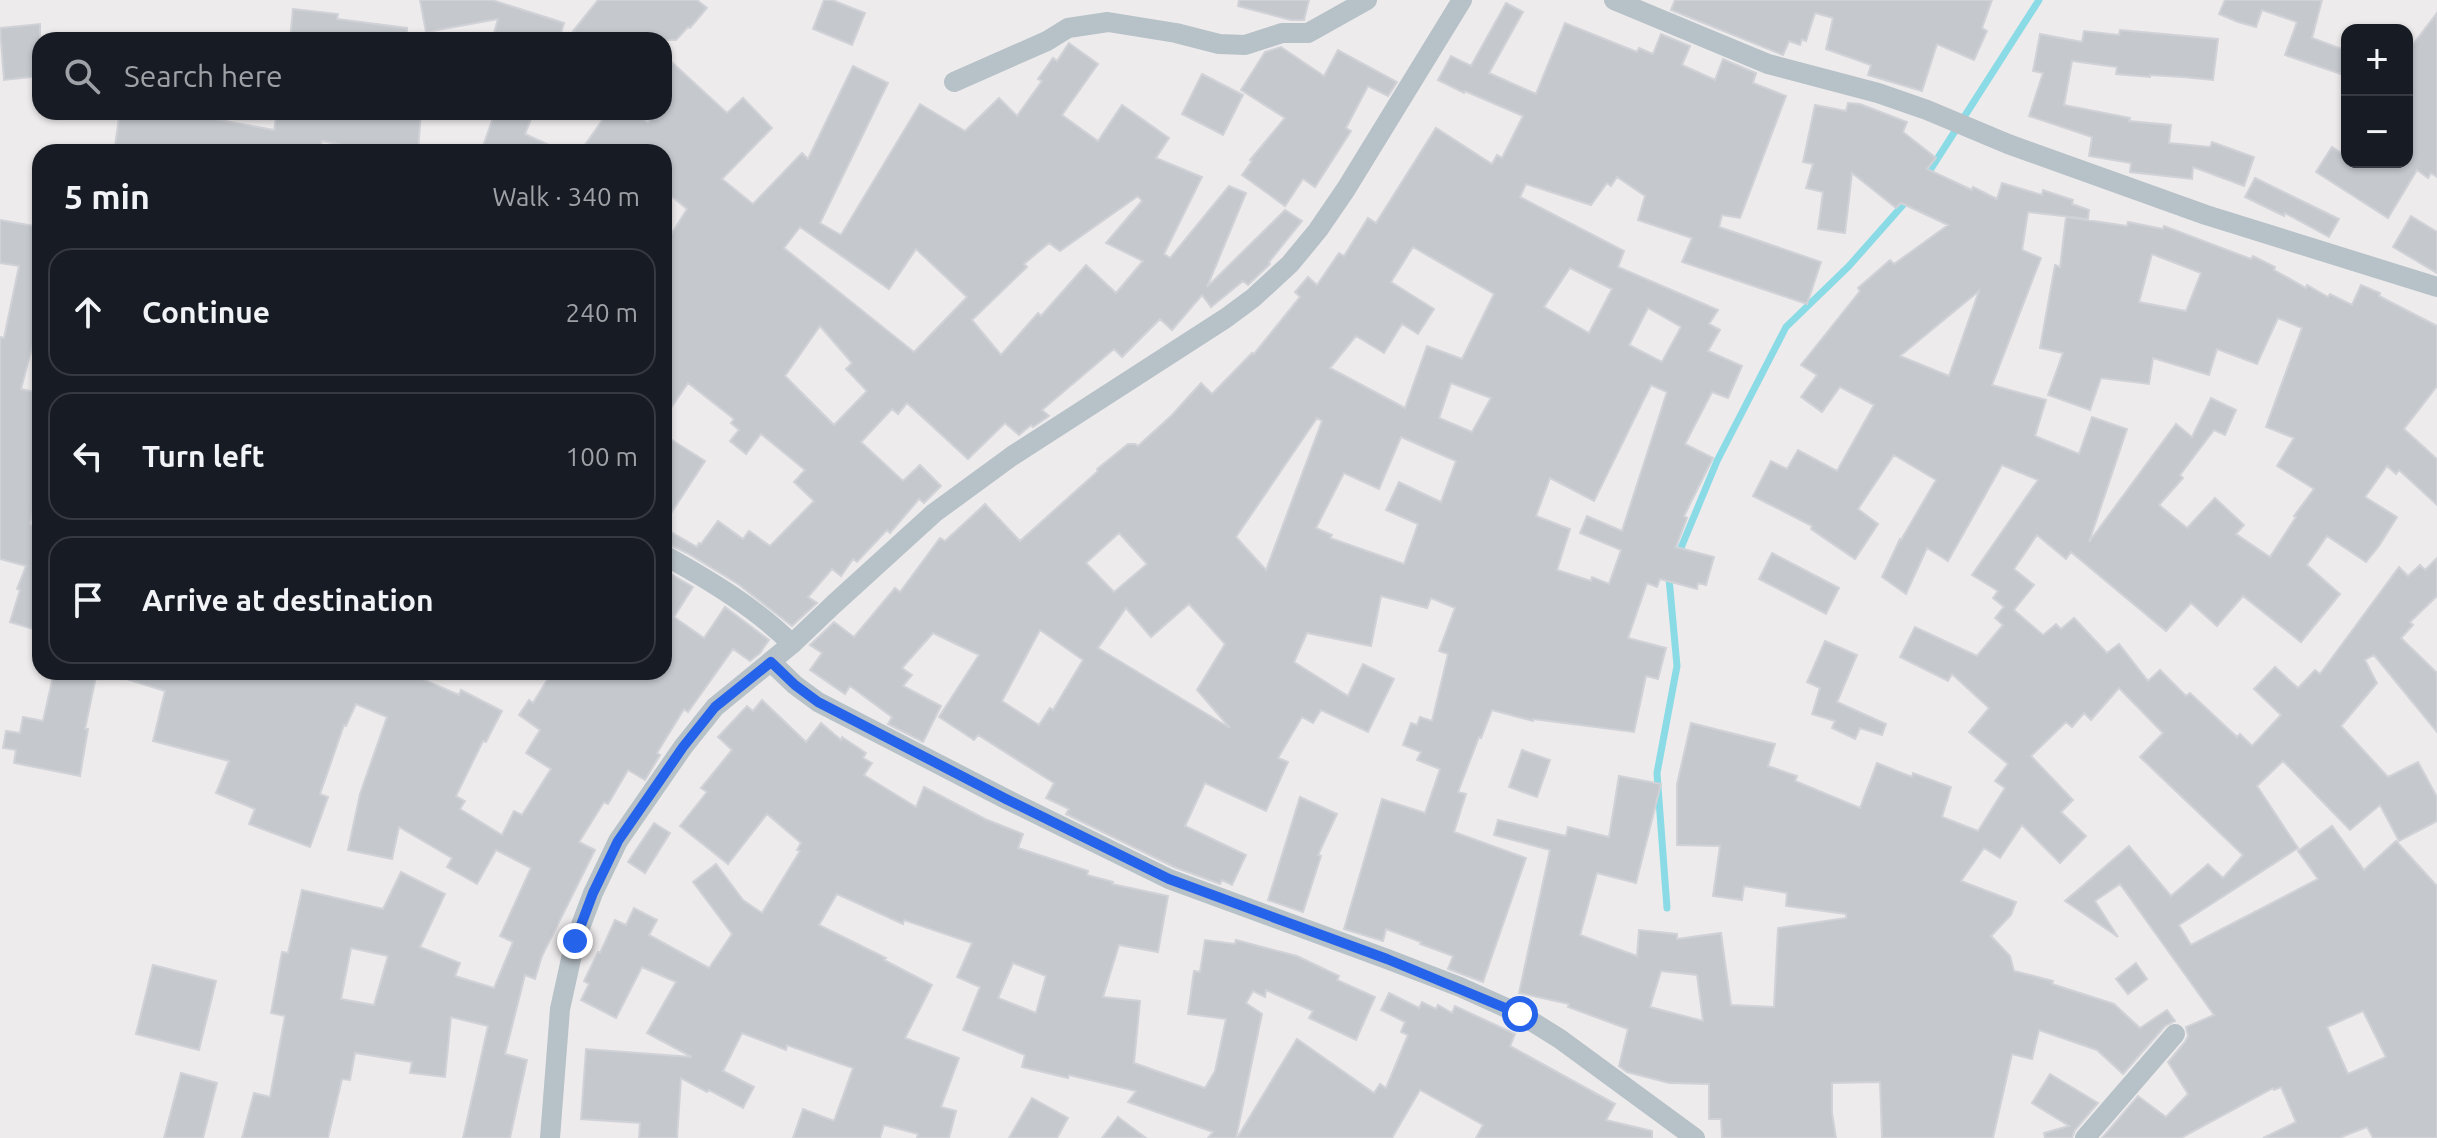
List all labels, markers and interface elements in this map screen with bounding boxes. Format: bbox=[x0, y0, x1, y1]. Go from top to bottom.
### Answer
map controls bbox=[2341, 24, 2413, 168]
button: + bbox=[2341, 24, 2413, 96]
search box bbox=[32, 32, 672, 120]
icon: search bbox=[60, 54, 104, 98]
text: Search here bbox=[124, 59, 283, 93]
button: − bbox=[2341, 96, 2413, 168]
text: 5 min bbox=[64, 177, 150, 215]
text: Walk · 340 m bbox=[492, 182, 640, 211]
icon: ahead bbox=[66, 290, 110, 334]
text: Continue bbox=[142, 295, 270, 329]
text: 240 m bbox=[566, 298, 638, 327]
icon: left bbox=[66, 434, 110, 478]
text: Turn left bbox=[142, 439, 264, 473]
text: 100 m bbox=[566, 442, 638, 471]
icon: arrive bbox=[66, 578, 110, 622]
text: Arrive at destination bbox=[142, 583, 434, 617]
route end bbox=[557, 923, 593, 959]
route start bbox=[1502, 996, 1538, 1032]

